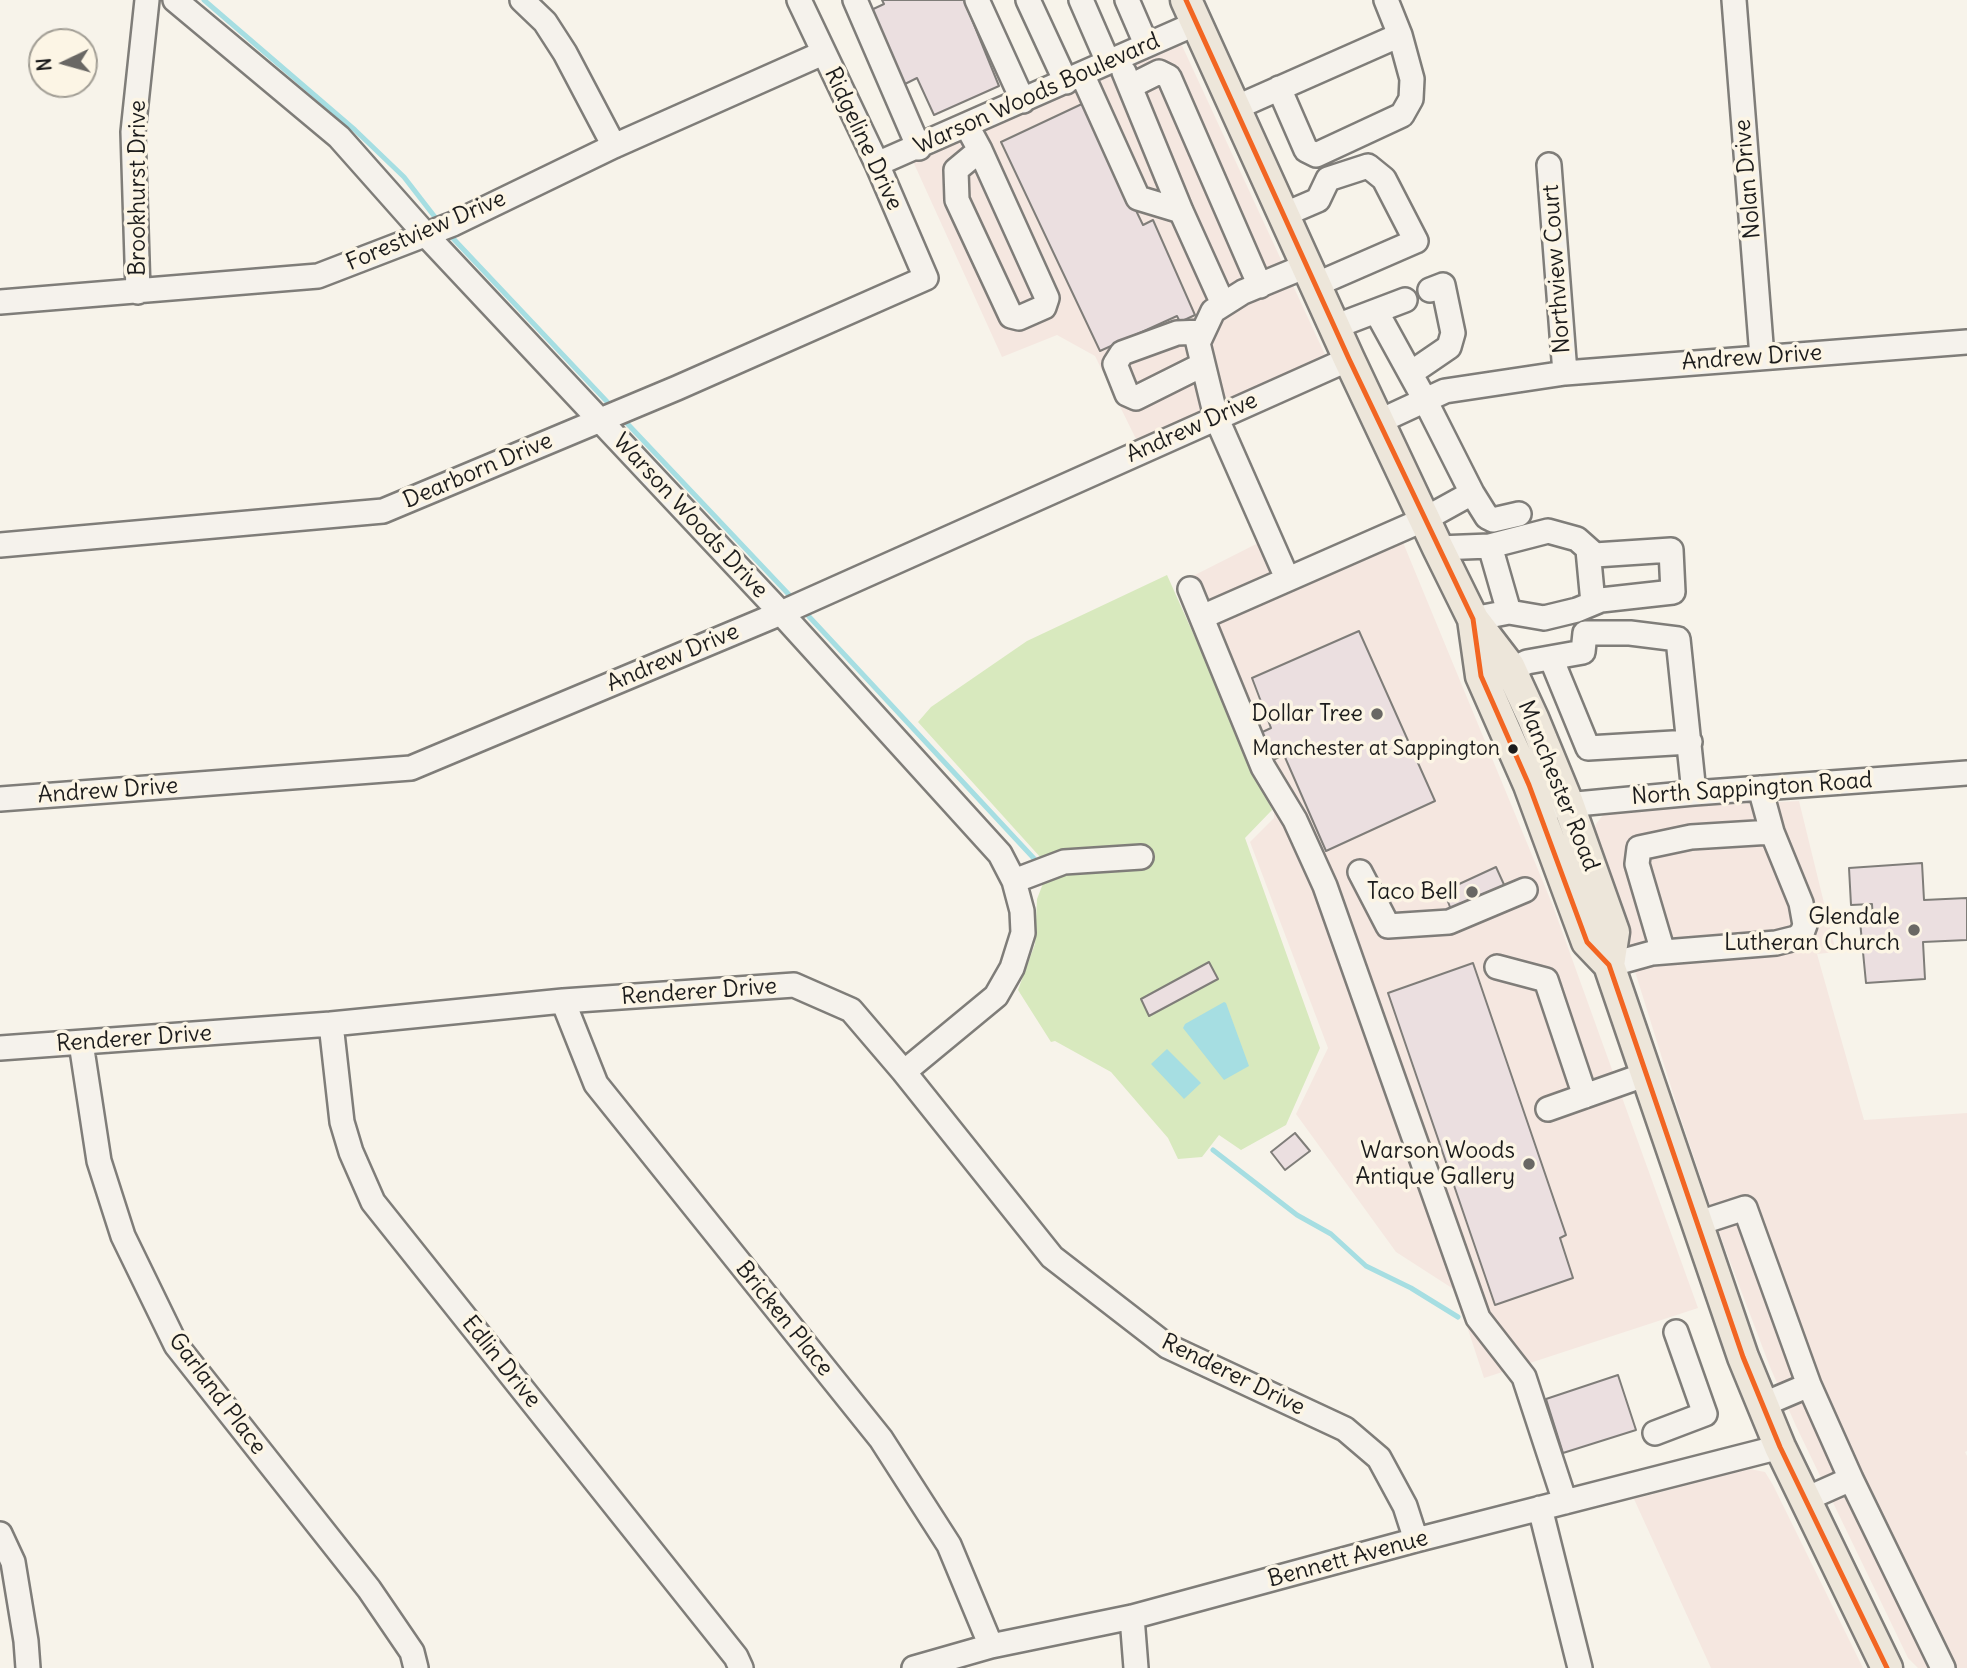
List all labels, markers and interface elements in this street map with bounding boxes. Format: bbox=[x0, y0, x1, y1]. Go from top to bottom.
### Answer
street label: Warson Woods Boulevard bbox=[910, 27, 1164, 161]
north arrow bbox=[28, 28, 98, 98]
text: N bbox=[32, 57, 57, 72]
street label: Ridgeline Drive bbox=[818, 63, 908, 215]
street label: Brookhurst Drive bbox=[124, 100, 152, 276]
street label: Nolan Drive bbox=[1729, 118, 1767, 240]
street label: Northview Court bbox=[1537, 184, 1577, 354]
street label: Forestview Drive bbox=[342, 185, 510, 277]
street label: Andrew Drive bbox=[1681, 339, 1823, 377]
street label: Andrew Drive bbox=[1122, 387, 1262, 469]
street label: Dearborn Drive bbox=[399, 427, 557, 515]
street label: Warson Woods Drive bbox=[607, 428, 773, 604]
street label: Andrew Drive bbox=[603, 618, 743, 698]
street label: Manchester Road bbox=[1511, 697, 1605, 875]
place label: Dollar Tree bbox=[1252, 700, 1363, 728]
marker: Dollar Tree bbox=[1369, 706, 1385, 722]
place label: Manchester at Sappington bbox=[1252, 736, 1500, 762]
marker: Manchester at Sappington bbox=[1506, 742, 1520, 756]
street label: North Sappington Road bbox=[1631, 767, 1873, 811]
street label: Andrew Drive bbox=[37, 772, 179, 810]
place label: Taco Bell bbox=[1367, 878, 1458, 906]
marker: Taco Bell bbox=[1464, 884, 1480, 900]
place label: Glendale Lutheran Church bbox=[1724, 903, 1900, 957]
marker: Glendale Lutheran Church bbox=[1906, 922, 1922, 938]
street label: Renderer Drive bbox=[620, 973, 778, 1011]
street label: Renderer Drive bbox=[55, 1020, 213, 1058]
place label: Warson Woods Antique Gallery bbox=[1355, 1137, 1515, 1191]
marker: Warson Woods Antique Gallery bbox=[1521, 1156, 1537, 1172]
street label: Bricken Place bbox=[729, 1256, 839, 1382]
street label: Edlin Drive bbox=[456, 1310, 546, 1414]
street label: Garland Place bbox=[162, 1328, 272, 1460]
street label: Renderer Drive bbox=[1157, 1328, 1309, 1422]
street label: Bennett Avenue bbox=[1265, 1524, 1431, 1594]

